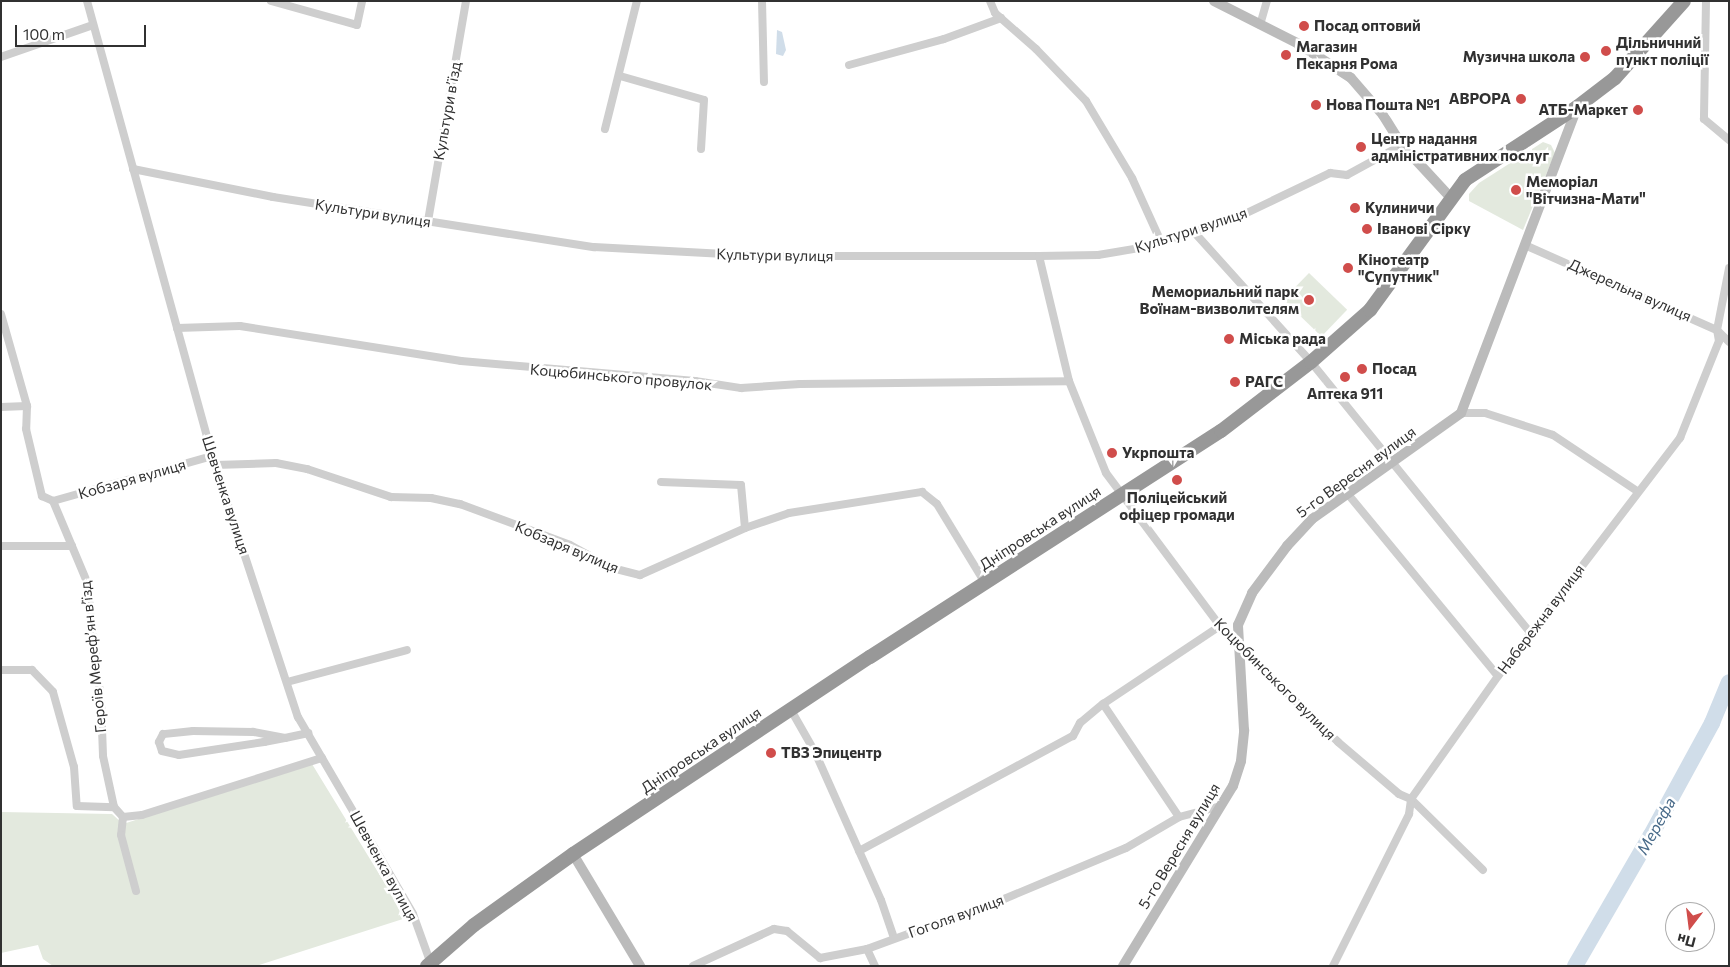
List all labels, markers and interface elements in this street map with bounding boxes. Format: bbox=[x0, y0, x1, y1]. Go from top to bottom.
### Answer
scale bar bbox=[18, 15, 149, 47]
place label: Посад оптовий bbox=[1314, 17, 1421, 35]
marker: Посад оптовий bbox=[1298, 20, 1310, 32]
text: 100 m bbox=[23, 25, 65, 43]
place label: Дільничний пункт поліції bbox=[1616, 33, 1709, 68]
place label: Магазин Пекарня Рома bbox=[1296, 37, 1397, 72]
marker: Дільничний пункт поліції bbox=[1600, 45, 1612, 57]
place label: Музична школа bbox=[1463, 48, 1575, 66]
marker: Магазин Пекарня Рома bbox=[1280, 49, 1292, 61]
marker: Музична школа bbox=[1579, 51, 1591, 63]
street label: Культури в’їзд bbox=[429, 60, 465, 162]
place label: АВРОРА bbox=[1449, 90, 1511, 108]
marker: АВРОРА bbox=[1515, 93, 1527, 105]
place label: Нова Пошта №1 bbox=[1326, 96, 1440, 114]
marker: Нова Пошта №1 bbox=[1310, 99, 1322, 111]
place label: АТБ-Маркет bbox=[1539, 101, 1628, 119]
marker: АТБ-Маркет bbox=[1632, 104, 1644, 116]
place label: Центр надання адміністративних послуг bbox=[1371, 129, 1549, 164]
marker: Центр надання адміністративних послуг bbox=[1355, 141, 1367, 153]
place label: Меморіал "Вітчизна-Мати" bbox=[1526, 172, 1646, 207]
marker: Меморіал "Вітчизна-Мати" bbox=[1510, 184, 1522, 196]
street label: Культури вулиця bbox=[314, 195, 432, 231]
place label: Кулиничи bbox=[1365, 199, 1434, 217]
marker: Кулиничи bbox=[1349, 202, 1361, 214]
street label: Культури вулиця bbox=[1133, 203, 1249, 257]
place label: Іванові Сірку bbox=[1377, 220, 1471, 238]
marker: Іванові Сірку bbox=[1361, 223, 1373, 235]
street label: Культури вулиця bbox=[716, 245, 834, 265]
place label: Кінотеатр "Супутник" bbox=[1358, 250, 1439, 285]
street label: Джерельна вулиця bbox=[1566, 255, 1694, 325]
marker: Кінотеатр "Супутник" bbox=[1342, 262, 1354, 274]
place label: Мемориальний парк Воїнам-визволителям bbox=[1139, 282, 1299, 317]
marker: Мемориальний парк Воїнам-визволителям bbox=[1303, 294, 1315, 306]
place label: Міська рада bbox=[1239, 330, 1326, 348]
marker: Міська рада bbox=[1223, 333, 1235, 345]
street label: Коцюбинського провулок bbox=[529, 360, 713, 394]
place label: Посад bbox=[1372, 360, 1416, 378]
marker: Посад bbox=[1356, 363, 1368, 375]
marker: Аптека 911 bbox=[1339, 371, 1351, 383]
place label: РАГС bbox=[1245, 373, 1283, 391]
marker: РАГС bbox=[1229, 376, 1241, 388]
place label: Аптека 911 bbox=[1307, 385, 1383, 403]
street label: 5-го Вересня вулиця bbox=[1293, 423, 1419, 521]
street label: Шевченка вулиця bbox=[198, 433, 254, 557]
place label: Укрпошта bbox=[1122, 444, 1194, 462]
marker: Укрпошта bbox=[1106, 447, 1118, 459]
street label: Кобзаря вулиця bbox=[76, 455, 188, 503]
marker: Поліцейський офіцер громади bbox=[1171, 474, 1183, 486]
street label: Дніпровська вулиця bbox=[976, 482, 1104, 574]
place label: Поліцейський офіцер громади bbox=[1119, 488, 1235, 523]
street label: Кобзаря вулиця bbox=[512, 517, 622, 577]
street label: Набережна вулиця bbox=[1494, 561, 1588, 677]
street label: Героїв Мерефʼян вʼїзд bbox=[76, 580, 110, 734]
street label: Коцюбинського вулиця bbox=[1210, 614, 1340, 744]
street label: Дніпровська вулиця bbox=[637, 703, 765, 797]
place label: ТВЗ Эпицентр bbox=[781, 744, 882, 762]
marker: ТВЗ Эпицентр bbox=[765, 747, 777, 759]
street label: 5-го Вересня вулиця bbox=[1134, 780, 1224, 912]
water label: Мерефа bbox=[1632, 794, 1680, 858]
street label: Шевченка вулиця bbox=[346, 808, 422, 924]
street label: Гоголя вулиця bbox=[906, 890, 1006, 942]
north arrow bbox=[1665, 902, 1715, 952]
text: Пн bbox=[1675, 930, 1697, 952]

